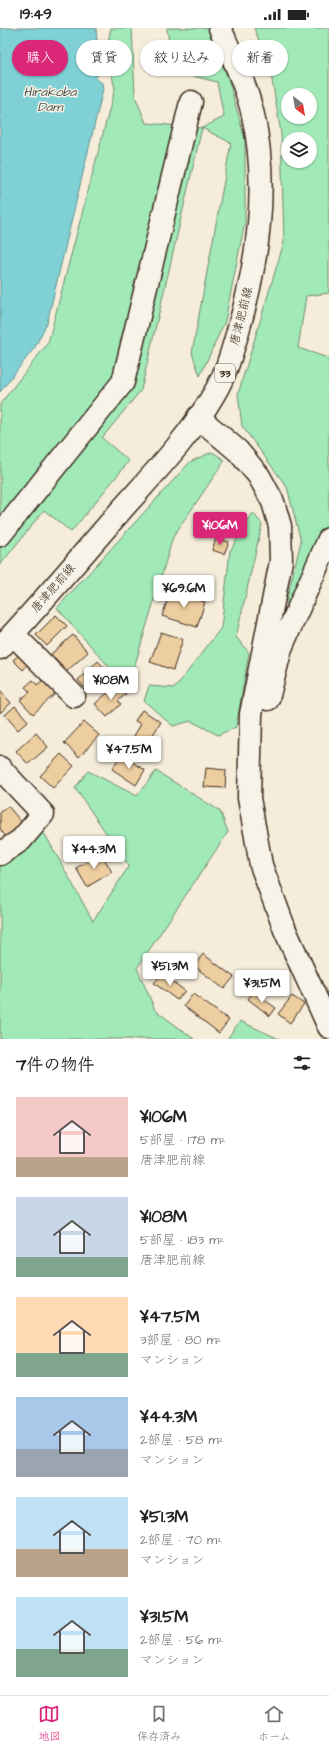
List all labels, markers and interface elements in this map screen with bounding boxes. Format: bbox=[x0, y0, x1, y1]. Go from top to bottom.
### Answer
text: 19:49 bbox=[20, 4, 52, 25]
chip: 購入 bbox=[12, 40, 68, 76]
chip: 賃貸 bbox=[76, 40, 132, 76]
chip: 絞り込み bbox=[140, 40, 224, 76]
chip: 新着 bbox=[232, 40, 288, 76]
water label: Hirakoba Dam bbox=[24, 83, 78, 116]
north arrow bbox=[281, 88, 317, 124]
map controls bbox=[281, 88, 317, 168]
button: layers bbox=[281, 132, 317, 168]
street label: 唐津肥前線 bbox=[226, 285, 257, 347]
road number: 33 bbox=[215, 364, 235, 382]
pin: ¥106M bbox=[192, 512, 248, 546]
text: ¥106M bbox=[202, 516, 238, 534]
street label: 唐津肥前線 bbox=[27, 560, 79, 617]
pin: ¥69.6M bbox=[151, 575, 217, 609]
text: ¥69.6M bbox=[162, 579, 206, 597]
pin: ¥108M bbox=[83, 667, 139, 701]
text: ¥108M bbox=[93, 671, 129, 689]
pin: ¥47.5M bbox=[96, 736, 162, 770]
text: ¥47.5M bbox=[106, 740, 152, 758]
pin: ¥44.3M bbox=[61, 836, 127, 870]
text: ¥44.3M bbox=[72, 840, 116, 858]
pin: ¥51.3M bbox=[137, 953, 203, 987]
text: ¥51.3M bbox=[151, 957, 189, 975]
pin: ¥31.5M bbox=[229, 970, 295, 1004]
text: ¥31.5M bbox=[243, 974, 281, 992]
icon: filters bbox=[291, 1052, 313, 1074]
text: 7件の物件 bbox=[16, 1053, 94, 1077]
text: ¥106M bbox=[140, 1105, 187, 1129]
icon: home bbox=[48, 1113, 96, 1161]
text: 5部屋 · 178 m² bbox=[140, 1131, 226, 1149]
text: 唐津肥前線 bbox=[140, 1151, 205, 1169]
text: ¥108M bbox=[140, 1205, 187, 1229]
icon: home bbox=[48, 1213, 96, 1261]
text: 5部屋 · 183 m² bbox=[140, 1231, 224, 1249]
text: 唐津肥前線 bbox=[140, 1251, 205, 1269]
text: ¥47.5M bbox=[140, 1305, 200, 1329]
icon: home bbox=[48, 1313, 96, 1361]
text: 3部屋 · 80 m² bbox=[140, 1331, 222, 1349]
text: マンション bbox=[140, 1351, 204, 1369]
text: ¥44.3M bbox=[140, 1405, 197, 1429]
icon: home bbox=[48, 1413, 96, 1461]
text: 2部屋 · 58 m² bbox=[140, 1431, 224, 1449]
text: マンション bbox=[140, 1451, 204, 1469]
text: ¥51.3M bbox=[140, 1505, 188, 1529]
icon: home bbox=[48, 1513, 96, 1561]
text: 2部屋 · 70 m² bbox=[140, 1531, 222, 1549]
text: マンション bbox=[140, 1551, 204, 1569]
text: ¥31.5M bbox=[140, 1605, 188, 1629]
icon: home bbox=[48, 1613, 96, 1661]
text: 2部屋 · 56 m² bbox=[140, 1631, 223, 1649]
text: マンション bbox=[140, 1651, 204, 1669]
tab: 地図 bbox=[38, 1703, 60, 1744]
tab: 保存済み bbox=[137, 1703, 181, 1744]
tab: ホーム bbox=[258, 1703, 291, 1744]

